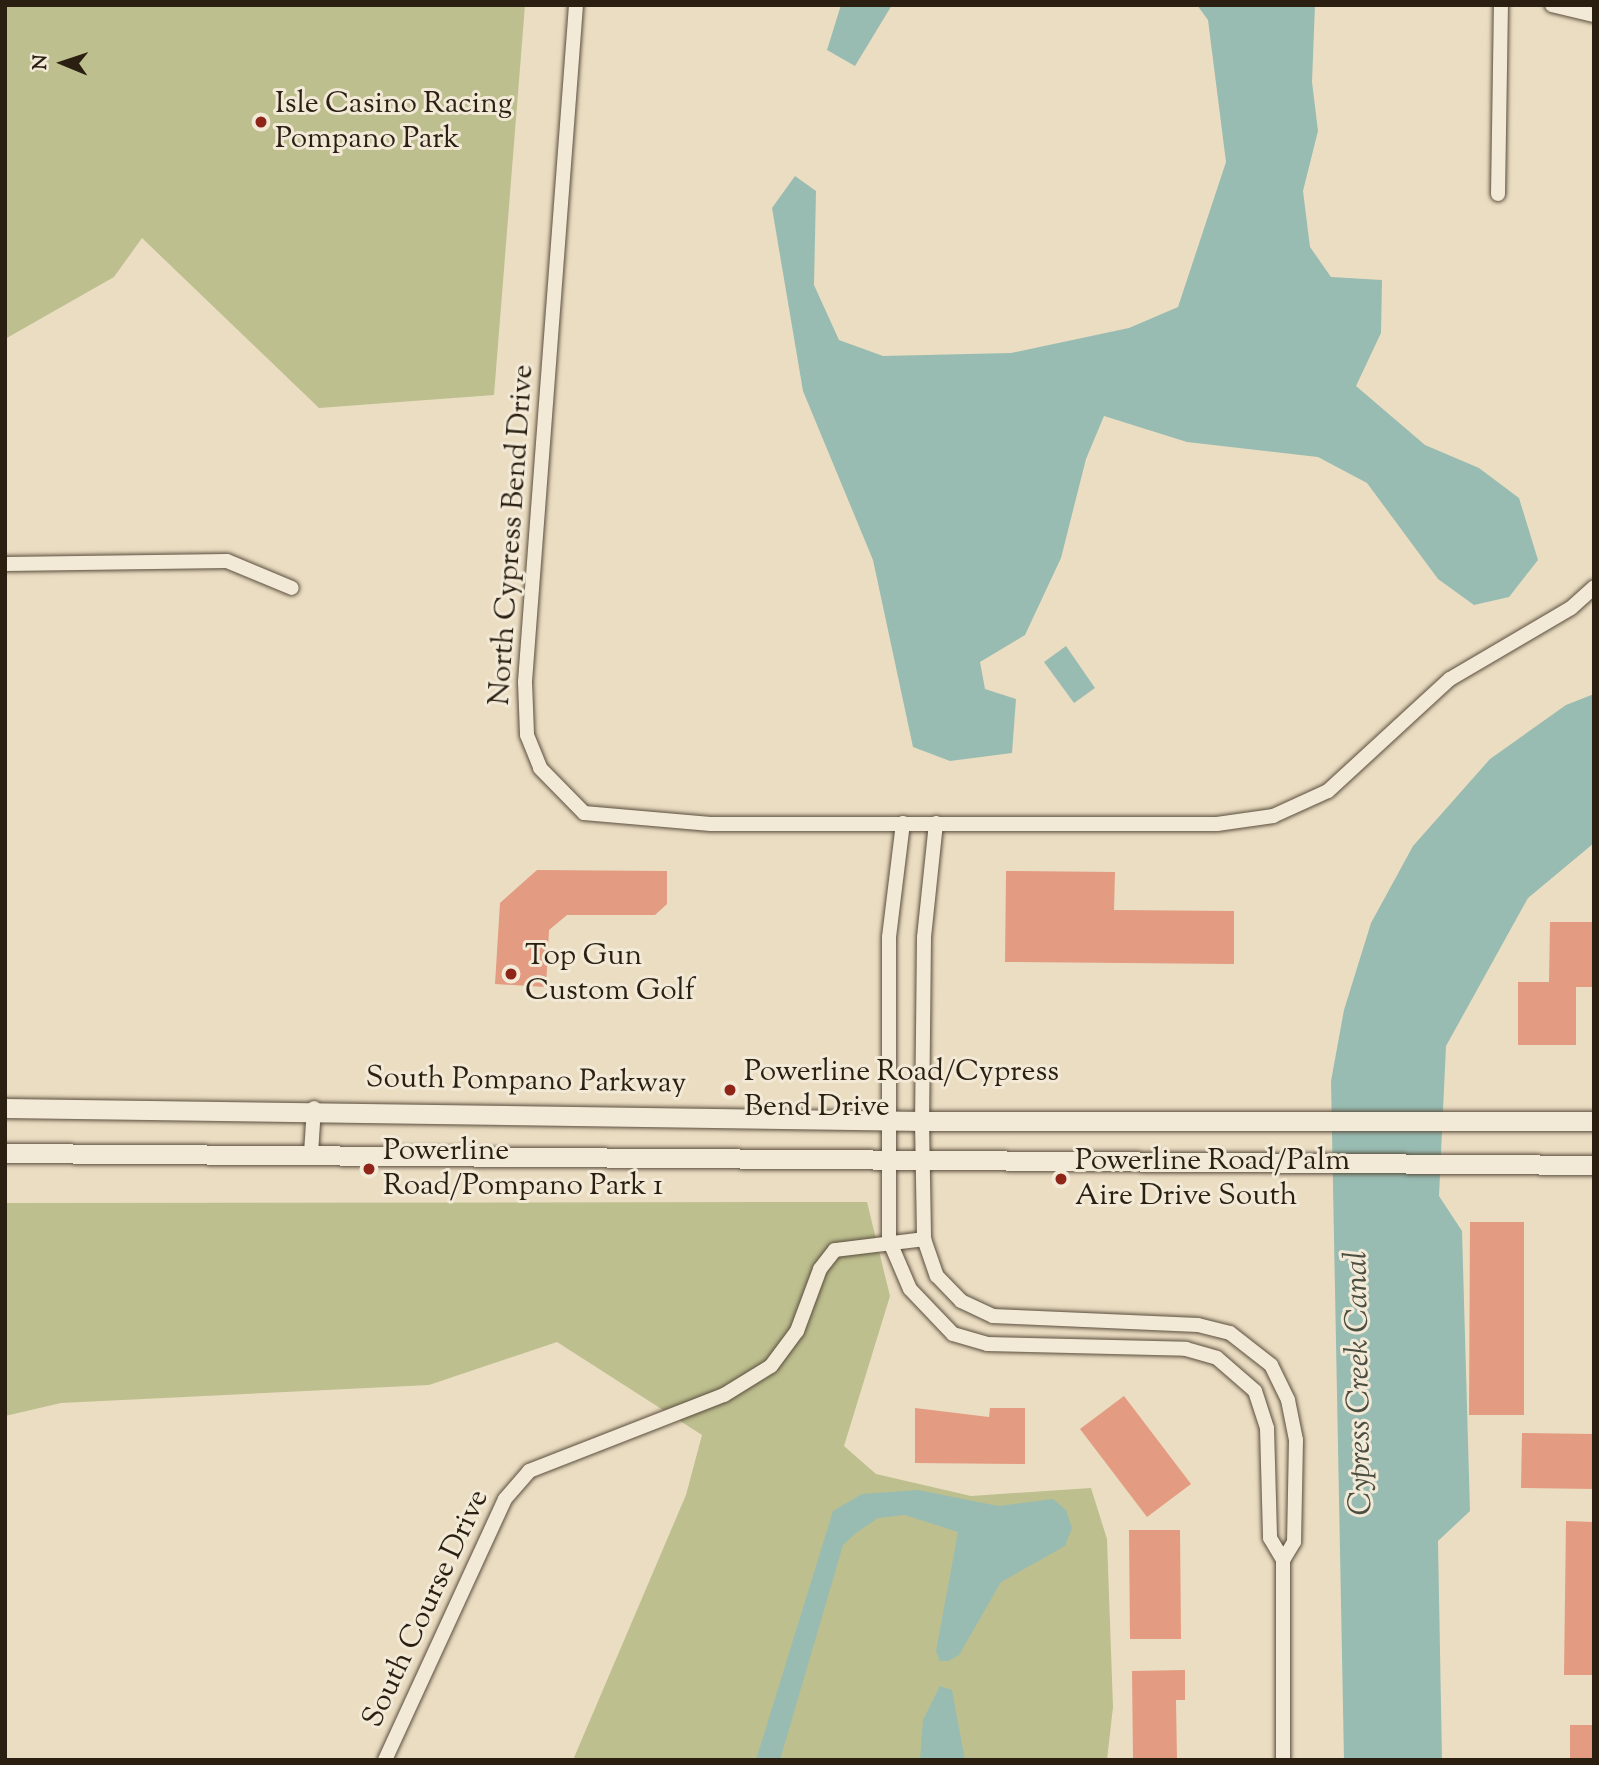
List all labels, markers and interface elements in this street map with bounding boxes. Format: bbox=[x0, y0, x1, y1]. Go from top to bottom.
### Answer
north arrow bbox=[28, 28, 98, 98]
text: N bbox=[28, 54, 55, 70]
place label: Isle Casino Racing Pompano Park bbox=[275, 87, 512, 158]
marker: Isle Casino Racing Pompano Park bbox=[253, 114, 269, 130]
street label: North Cypress Bend Drive bbox=[483, 363, 543, 707]
place label: Top Gun Custom Golf bbox=[525, 939, 695, 1010]
marker: Top Gun Custom Golf bbox=[503, 966, 519, 982]
place label: Powerline Road/Cypress Bend Drive bbox=[744, 1055, 1059, 1126]
street label: South Pompano Parkway bbox=[365, 1061, 687, 1103]
marker: Powerline Road/Cypress Bend Drive bbox=[722, 1082, 738, 1098]
place label: Powerline Road/Pompano Park 1 bbox=[383, 1134, 663, 1204]
place label: Powerline Road/Palm Aire Drive South bbox=[1075, 1144, 1350, 1214]
marker: Powerline Road/Pompano Park 1 bbox=[361, 1161, 377, 1177]
marker: Powerline Road/Palm Aire Drive South bbox=[1053, 1171, 1069, 1187]
water label: Cypress Creek Canal bbox=[1338, 1250, 1382, 1516]
street label: South Course Drive bbox=[356, 1484, 498, 1734]

